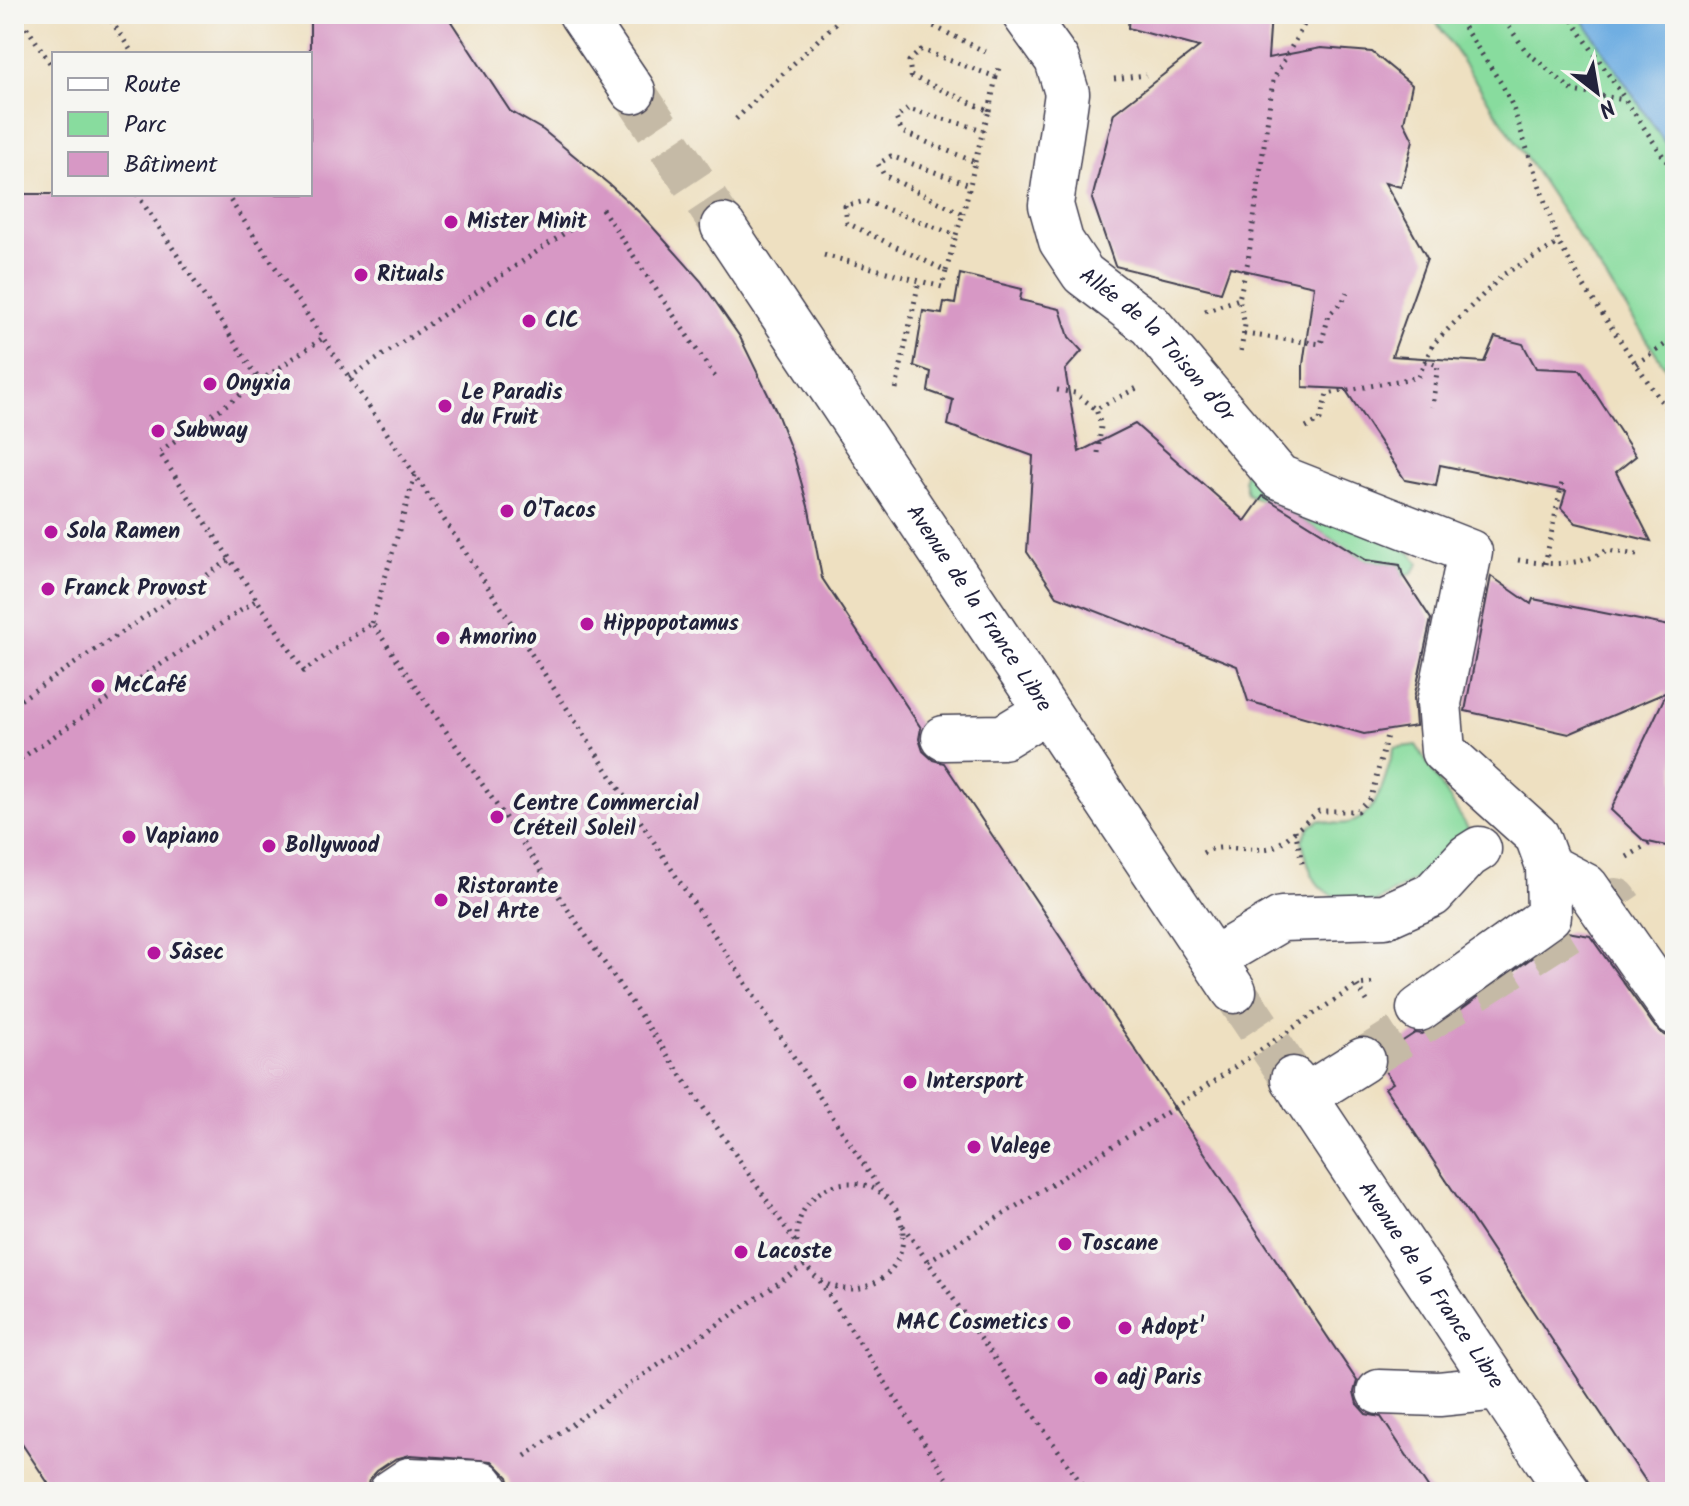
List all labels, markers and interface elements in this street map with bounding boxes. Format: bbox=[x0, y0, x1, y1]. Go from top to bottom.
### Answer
legend bbox=[52, 52, 312, 196]
north arrow bbox=[1557, 52, 1637, 132]
text: Route bbox=[124, 66, 181, 105]
text: N bbox=[1591, 88, 1621, 126]
text: Parc bbox=[124, 106, 167, 145]
text: Bâtiment bbox=[124, 146, 218, 185]
place label: Mister Minit bbox=[467, 205, 588, 240]
marker: Mister Minit bbox=[442, 213, 460, 231]
place label: Rituals bbox=[377, 258, 445, 293]
street label: Allée de la Toison d'Or bbox=[1071, 259, 1244, 431]
marker: Rituals bbox=[352, 266, 370, 284]
place label: CIC bbox=[545, 304, 579, 339]
marker: CIC bbox=[520, 312, 538, 330]
place label: Onyxia bbox=[226, 367, 291, 402]
marker: Onyxia bbox=[201, 375, 219, 393]
place label: Le Paradis du Fruit bbox=[461, 376, 563, 436]
marker: Le Paradis du Fruit bbox=[436, 397, 454, 415]
place label: Subway bbox=[174, 414, 248, 449]
marker: Subway bbox=[149, 422, 167, 440]
place label: O'Tacos bbox=[523, 494, 596, 529]
street label: Avenue de la France Libre bbox=[896, 498, 1061, 719]
marker: O'Tacos bbox=[498, 502, 516, 520]
place label: Sola Ramen bbox=[67, 515, 180, 550]
marker: Sola Ramen bbox=[42, 523, 60, 541]
place label: Franck Provost bbox=[64, 572, 208, 607]
marker: Franck Provost bbox=[39, 580, 57, 598]
place label: Hippopotamus bbox=[603, 607, 739, 642]
marker: Hippopotamus bbox=[578, 615, 596, 633]
place label: Amorino bbox=[459, 621, 537, 656]
marker: Amorino bbox=[434, 629, 452, 647]
place label: McCafé bbox=[114, 669, 187, 704]
marker: McCafé bbox=[89, 677, 107, 695]
place label: Centre Commercial Créteil Soleil bbox=[513, 787, 699, 847]
marker: Centre Commercial Créteil Soleil bbox=[488, 808, 506, 826]
place label: Vapiano bbox=[145, 820, 219, 855]
marker: Vapiano bbox=[120, 828, 138, 846]
place label: Bollywood bbox=[285, 829, 381, 864]
marker: Bollywood bbox=[260, 837, 278, 855]
place label: Ristorante Del Arte bbox=[457, 870, 558, 930]
marker: Ristorante Del Arte bbox=[432, 891, 450, 909]
place label: 5àsec bbox=[169, 936, 224, 971]
marker: 5àsec bbox=[145, 944, 163, 962]
place label: Intersport bbox=[926, 1065, 1025, 1100]
marker: Intersport bbox=[901, 1073, 919, 1091]
place label: Valege bbox=[990, 1130, 1051, 1165]
marker: Valege bbox=[965, 1138, 983, 1156]
street label: Avenue de la France Libre bbox=[1348, 1174, 1513, 1396]
place label: Toscane bbox=[1081, 1227, 1158, 1262]
place label: Lacoste bbox=[757, 1235, 832, 1270]
marker: Toscane bbox=[1056, 1235, 1074, 1253]
marker: Lacoste bbox=[732, 1243, 750, 1261]
place label: MAC Cosmetics bbox=[896, 1306, 1049, 1341]
place label: Adopt' bbox=[1141, 1311, 1205, 1346]
marker: MAC Cosmetics bbox=[1055, 1314, 1073, 1332]
marker: Adopt' bbox=[1116, 1319, 1134, 1337]
place label: adj Paris bbox=[1117, 1361, 1202, 1396]
marker: adj Paris bbox=[1092, 1369, 1110, 1387]

